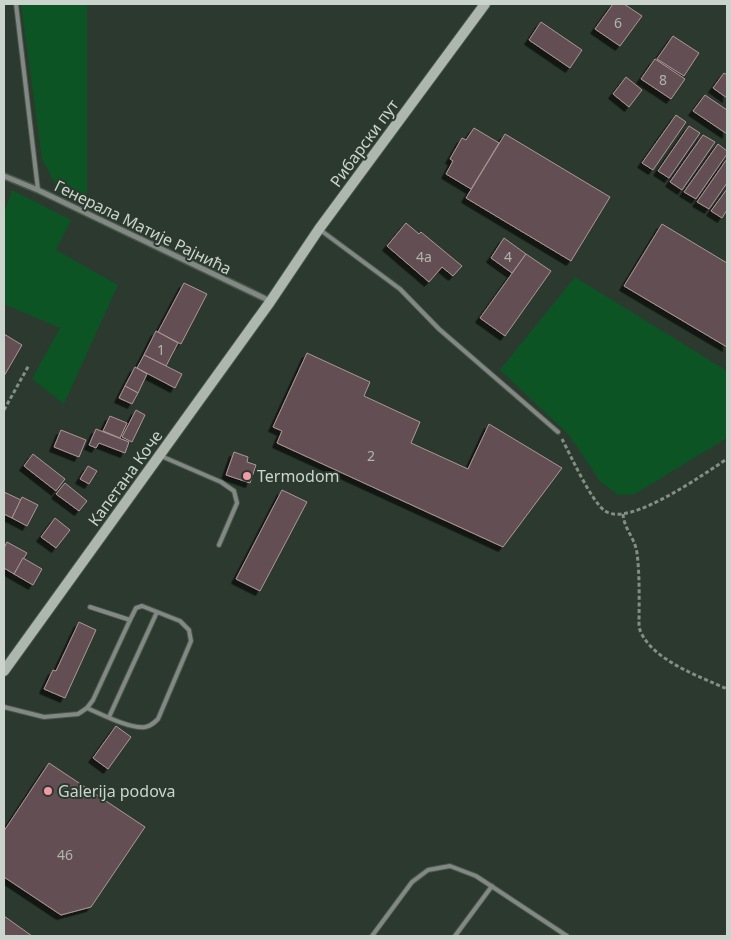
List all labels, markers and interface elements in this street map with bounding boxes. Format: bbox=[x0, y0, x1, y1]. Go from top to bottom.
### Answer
house number: 6 bbox=[614, 13, 622, 32]
house number: 8 bbox=[659, 70, 667, 89]
street label: Рибарски пут bbox=[325, 94, 404, 191]
street label: Генерала Матије Рајнића bbox=[51, 174, 235, 280]
house number: 4a bbox=[416, 247, 432, 266]
house number: 4 bbox=[504, 247, 512, 266]
house number: 1 bbox=[157, 340, 165, 359]
street label: Капетана Коче bbox=[83, 425, 167, 530]
house number: 2 bbox=[367, 446, 375, 465]
place label: Termodom bbox=[257, 465, 340, 487]
marker: Termodom bbox=[241, 470, 253, 482]
place label: Galerija podova bbox=[58, 780, 176, 802]
marker: Galerija podova bbox=[42, 785, 54, 797]
house number: 46 bbox=[57, 845, 73, 864]

